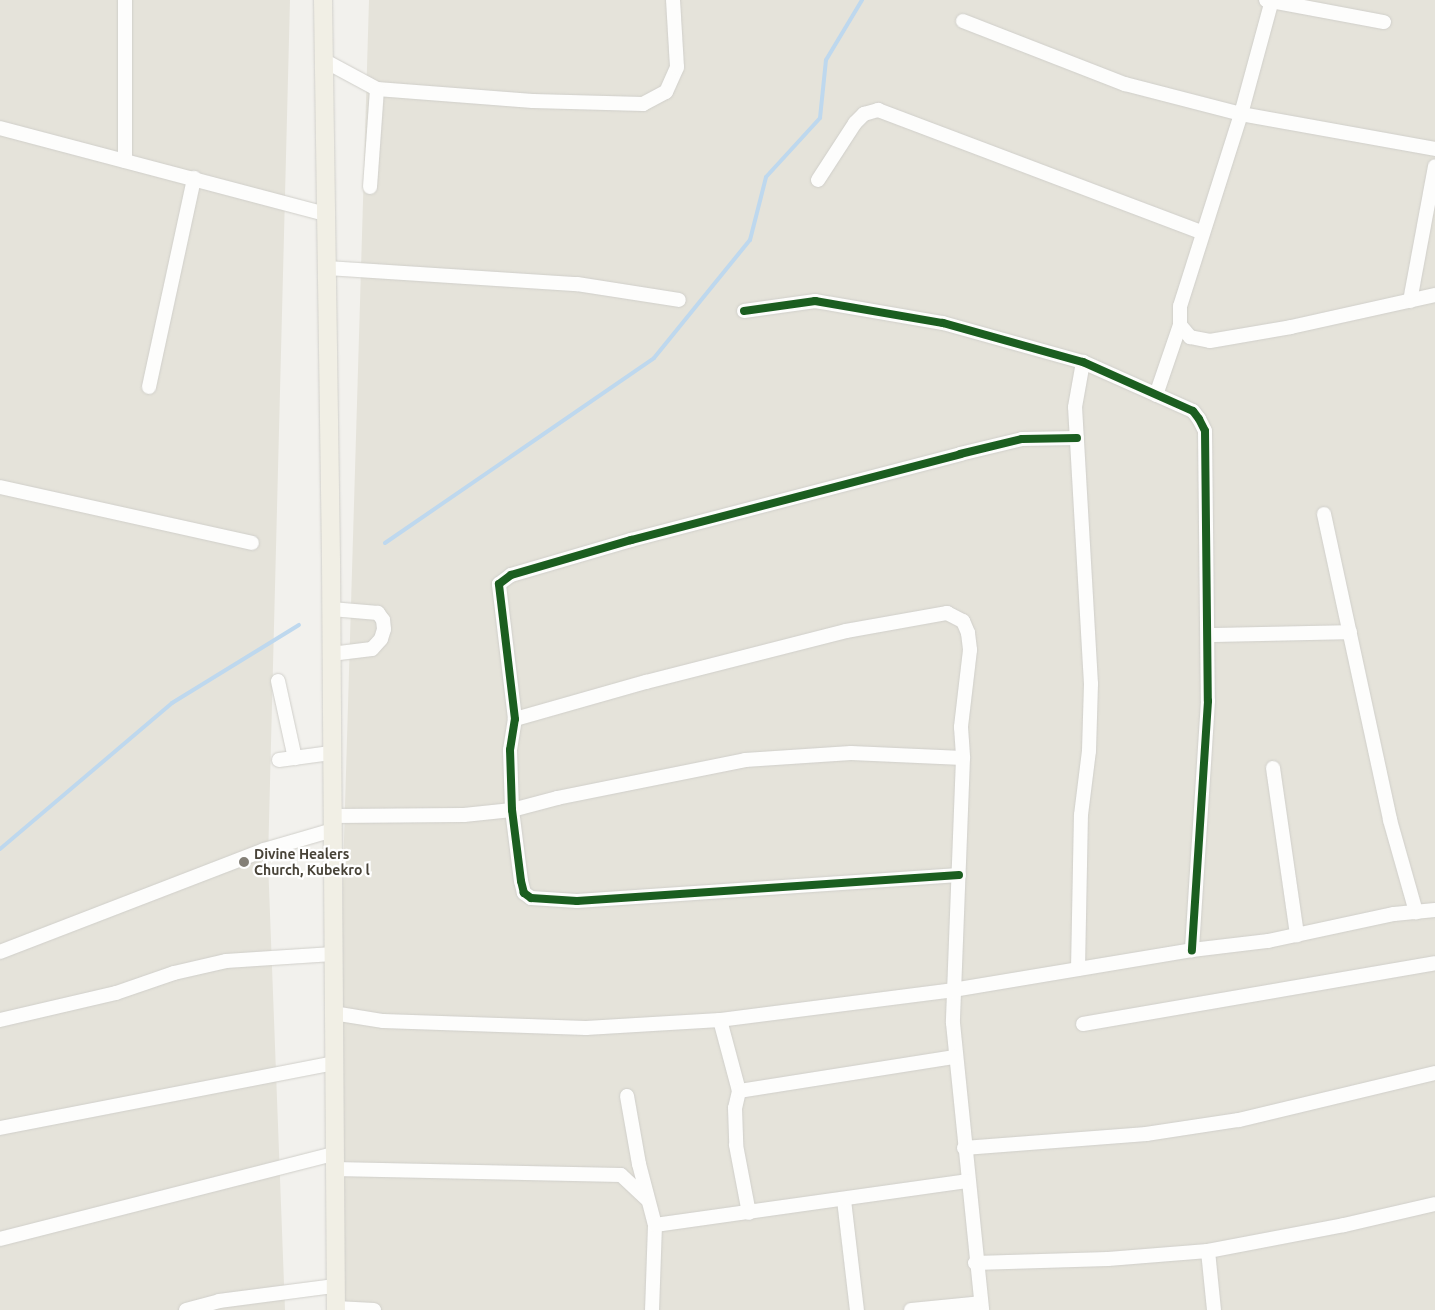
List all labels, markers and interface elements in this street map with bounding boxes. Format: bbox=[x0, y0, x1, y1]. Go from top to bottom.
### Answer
place label: Divine Healers Church, Kubekro l bbox=[254, 846, 370, 879]
marker: Divine Healers Church, Kubekro l bbox=[238, 856, 250, 868]

